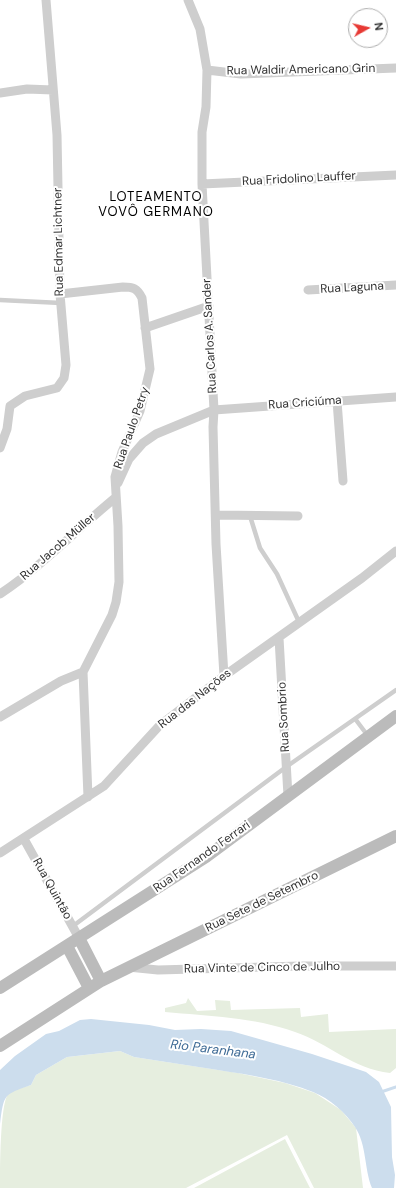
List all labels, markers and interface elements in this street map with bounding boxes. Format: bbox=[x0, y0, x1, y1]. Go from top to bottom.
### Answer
north arrow bbox=[348, 8, 388, 48]
text: N bbox=[371, 22, 386, 31]
street label: Rua Waldir Americano Grin bbox=[227, 62, 375, 78]
street label: Rua Fridolino Lauffer bbox=[242, 169, 356, 189]
street label: Rua Edmar Lichtner bbox=[51, 188, 67, 296]
district label: LOTEAMENTO VOVÔ GERMANO bbox=[98, 190, 214, 221]
street label: Rua Carlos A. Sander bbox=[200, 278, 220, 394]
street label: Rua Laguna bbox=[320, 279, 384, 297]
street label: Rua Paulo Petry bbox=[111, 385, 153, 471]
street label: Rua Criciúma bbox=[268, 393, 342, 413]
street label: Rua Jacob Müller bbox=[18, 511, 98, 583]
street label: Rua das Nações bbox=[156, 666, 234, 732]
street label: Rua Sombrio bbox=[275, 681, 293, 753]
street label: Rua Fernando Ferrari bbox=[151, 818, 253, 896]
street label: Rua Quintão bbox=[29, 856, 75, 922]
street label: Rua Sete de Setembro bbox=[203, 868, 321, 936]
street label: Rua Vinte de Cinco de Julho bbox=[184, 959, 340, 977]
water label: Rio Paranhana bbox=[169, 1037, 257, 1063]

